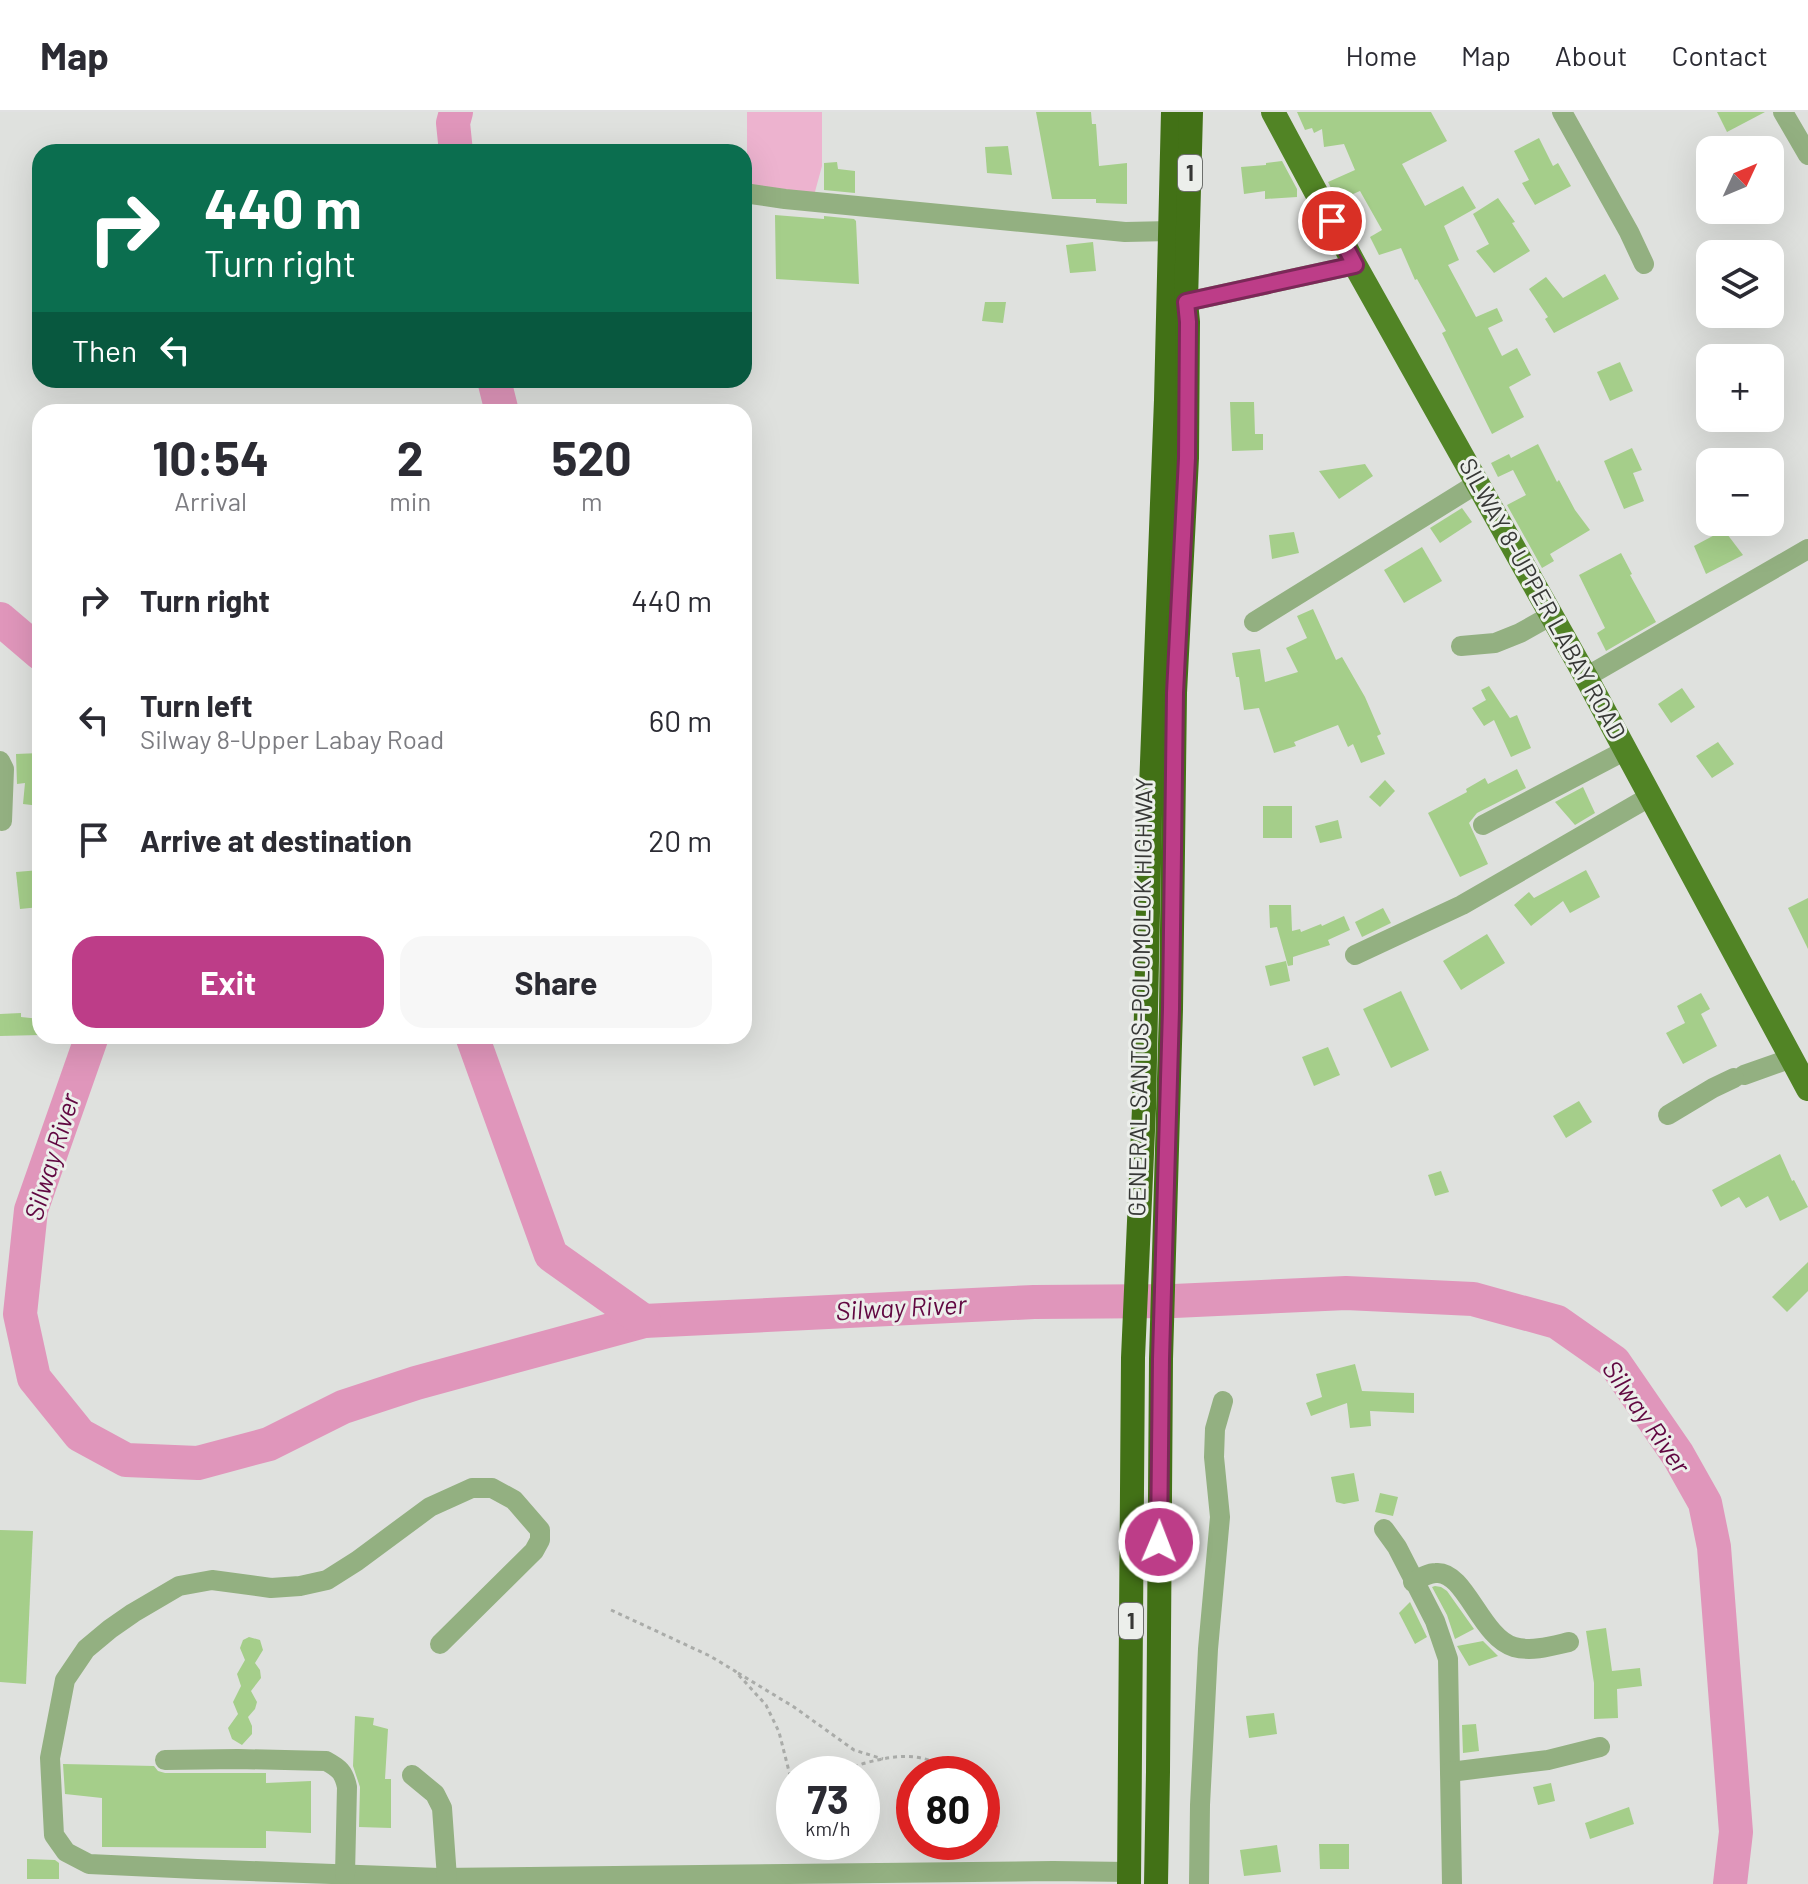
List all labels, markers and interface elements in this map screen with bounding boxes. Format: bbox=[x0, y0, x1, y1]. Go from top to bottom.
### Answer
text: Map bbox=[40, 32, 109, 78]
text: Home bbox=[1346, 38, 1417, 72]
text: Map bbox=[1461, 38, 1511, 72]
text: About bbox=[1555, 38, 1627, 72]
text: Contact bbox=[1671, 38, 1768, 72]
north arrow bbox=[1696, 136, 1784, 224]
map controls bbox=[1696, 136, 1784, 536]
road number: 1 bbox=[1178, 155, 1202, 191]
text: 440 m bbox=[204, 173, 362, 240]
icon: right bbox=[72, 176, 176, 280]
pin bbox=[1298, 187, 1366, 255]
icon: arrive bbox=[1310, 199, 1354, 243]
button: layers bbox=[1696, 240, 1784, 328]
text: Turn right bbox=[204, 241, 356, 284]
icon: left bbox=[153, 328, 197, 372]
text: Then bbox=[72, 332, 137, 368]
button: + bbox=[1696, 344, 1784, 432]
text: 10:54 bbox=[152, 428, 269, 486]
text: 2 bbox=[397, 428, 424, 486]
text: 520 bbox=[552, 428, 632, 486]
button: − bbox=[1696, 448, 1784, 536]
street label: SILWAY 8-UPPER LABAY ROAD bbox=[1454, 453, 1633, 744]
text: Arrival bbox=[174, 485, 247, 516]
text: min bbox=[389, 485, 431, 516]
text: m bbox=[581, 485, 602, 516]
icon: right bbox=[72, 578, 116, 622]
text: Turn right bbox=[140, 582, 270, 618]
text: 440 m bbox=[631, 582, 712, 618]
text: Turn left bbox=[140, 687, 253, 723]
icon: left bbox=[72, 698, 116, 742]
text: 60 m bbox=[649, 702, 712, 738]
text: Silway 8-Upper Labay Road bbox=[140, 723, 444, 754]
street label: GENERAL SANTOS-POLOMOLOK HIGHWAY bbox=[1121, 777, 1158, 1217]
icon: arrive bbox=[72, 818, 116, 862]
text: Arrive at destination bbox=[140, 822, 412, 858]
text: 20 m bbox=[648, 822, 712, 858]
button: Exit bbox=[72, 936, 384, 1028]
button: Share bbox=[400, 936, 712, 1028]
water label: Silway River bbox=[17, 1089, 85, 1224]
water label: Silway River bbox=[835, 1288, 968, 1325]
water label: Silway River bbox=[1597, 1354, 1698, 1479]
position arrow bbox=[1117, 1500, 1201, 1584]
road number: 1 bbox=[1119, 1603, 1143, 1639]
speed limit sign: 80 bbox=[896, 1756, 1000, 1860]
text: 73 bbox=[807, 1774, 849, 1822]
text: km/h bbox=[805, 1816, 851, 1840]

